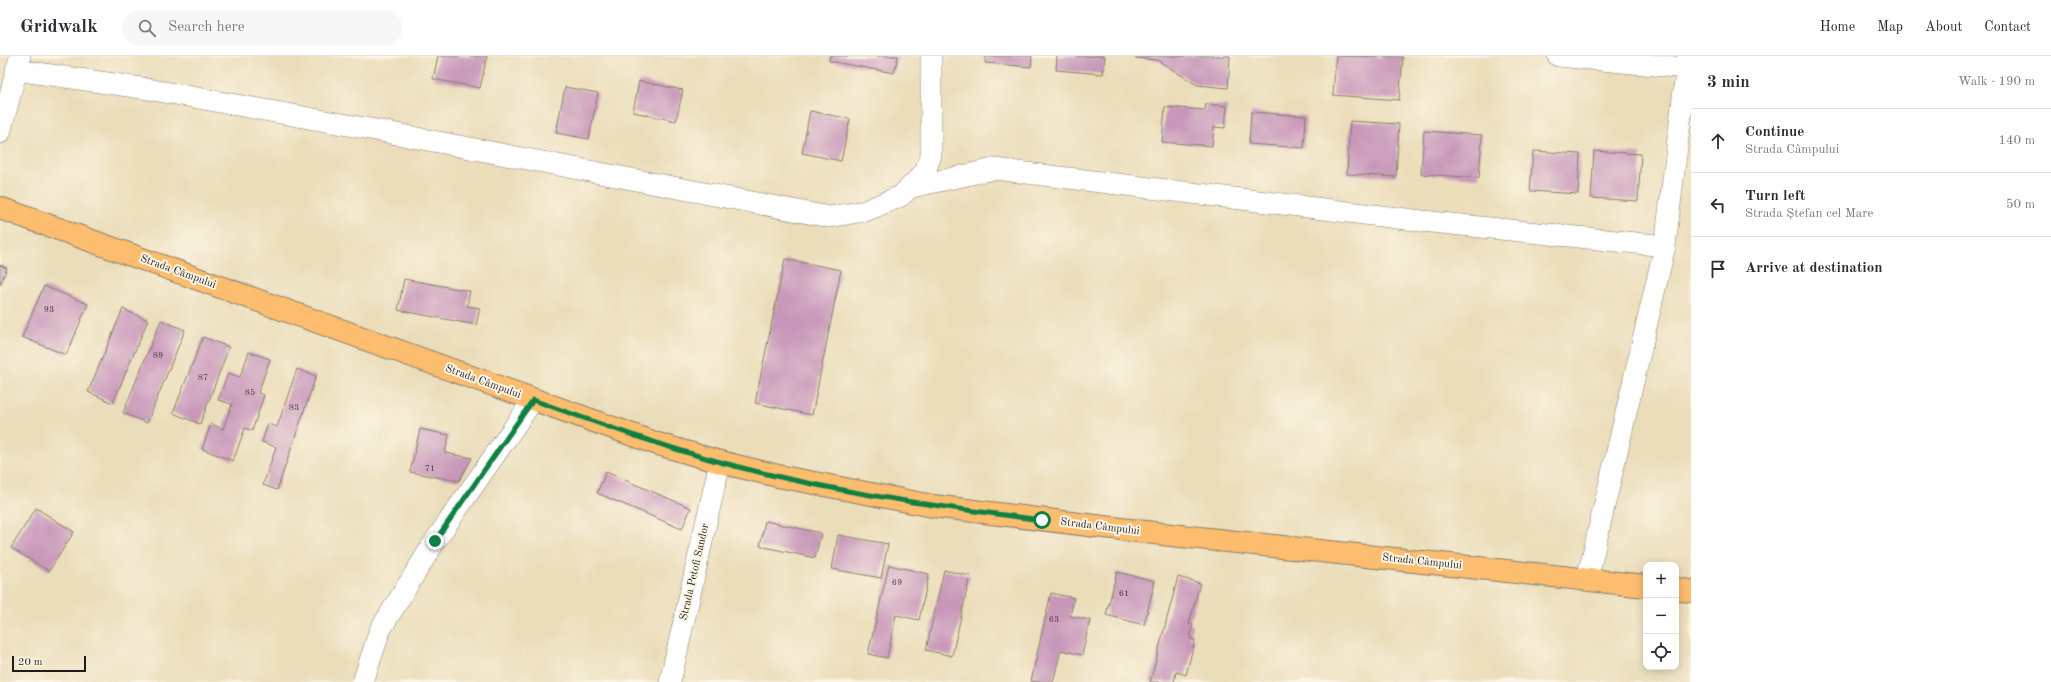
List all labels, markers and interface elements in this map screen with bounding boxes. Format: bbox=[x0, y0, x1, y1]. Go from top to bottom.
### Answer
search box bbox=[122, 10, 402, 46]
icon: search bbox=[136, 17, 158, 39]
text: Gridwalk bbox=[20, 18, 98, 37]
text: Search here bbox=[168, 20, 245, 35]
text: Home bbox=[1820, 20, 1855, 34]
text: Map bbox=[1877, 20, 1903, 34]
text: About bbox=[1925, 20, 1962, 34]
text: Contact bbox=[1984, 20, 2031, 34]
text: 3 min bbox=[1707, 74, 1750, 91]
text: Walk · 190 m bbox=[1958, 75, 2035, 88]
text: Continue bbox=[1745, 125, 1804, 140]
icon: ahead bbox=[1707, 130, 1729, 152]
text: 140 m bbox=[1998, 134, 2035, 147]
text: Strada Câmpului bbox=[1745, 143, 1839, 156]
text: Turn left bbox=[1745, 189, 1805, 204]
icon: left bbox=[1707, 194, 1729, 216]
text: 50 m bbox=[2006, 198, 2035, 211]
text: Strada Ștefan cel Mare bbox=[1745, 207, 1874, 220]
street label: Strada Câmpului bbox=[139, 253, 217, 291]
icon: arrive bbox=[1707, 258, 1729, 280]
text: Arrive at destination bbox=[1745, 261, 1883, 276]
house number: 93 bbox=[44, 305, 54, 314]
house number: 89 bbox=[153, 351, 163, 360]
street label: Strada Câmpului bbox=[444, 363, 522, 401]
house number: 87 bbox=[198, 373, 208, 382]
house number: 85 bbox=[245, 388, 255, 397]
house number: 83 bbox=[289, 403, 299, 412]
house number: 71 bbox=[425, 464, 435, 473]
route start bbox=[1033, 511, 1051, 529]
street label: Strada Câmpului bbox=[1060, 517, 1140, 537]
street label: Strada Petofi Sandor bbox=[679, 522, 712, 621]
route end bbox=[426, 532, 444, 550]
street label: Strada Câmpului bbox=[1382, 552, 1462, 572]
map controls bbox=[1643, 562, 1679, 670]
button: + bbox=[1643, 562, 1679, 598]
house number: 69 bbox=[892, 578, 902, 587]
house number: 61 bbox=[1119, 589, 1129, 598]
button: − bbox=[1643, 598, 1679, 634]
house number: 63 bbox=[1049, 615, 1059, 624]
button: locate bbox=[1643, 634, 1679, 670]
scale bar bbox=[12, 654, 86, 673]
text: 20 m bbox=[18, 657, 43, 668]

